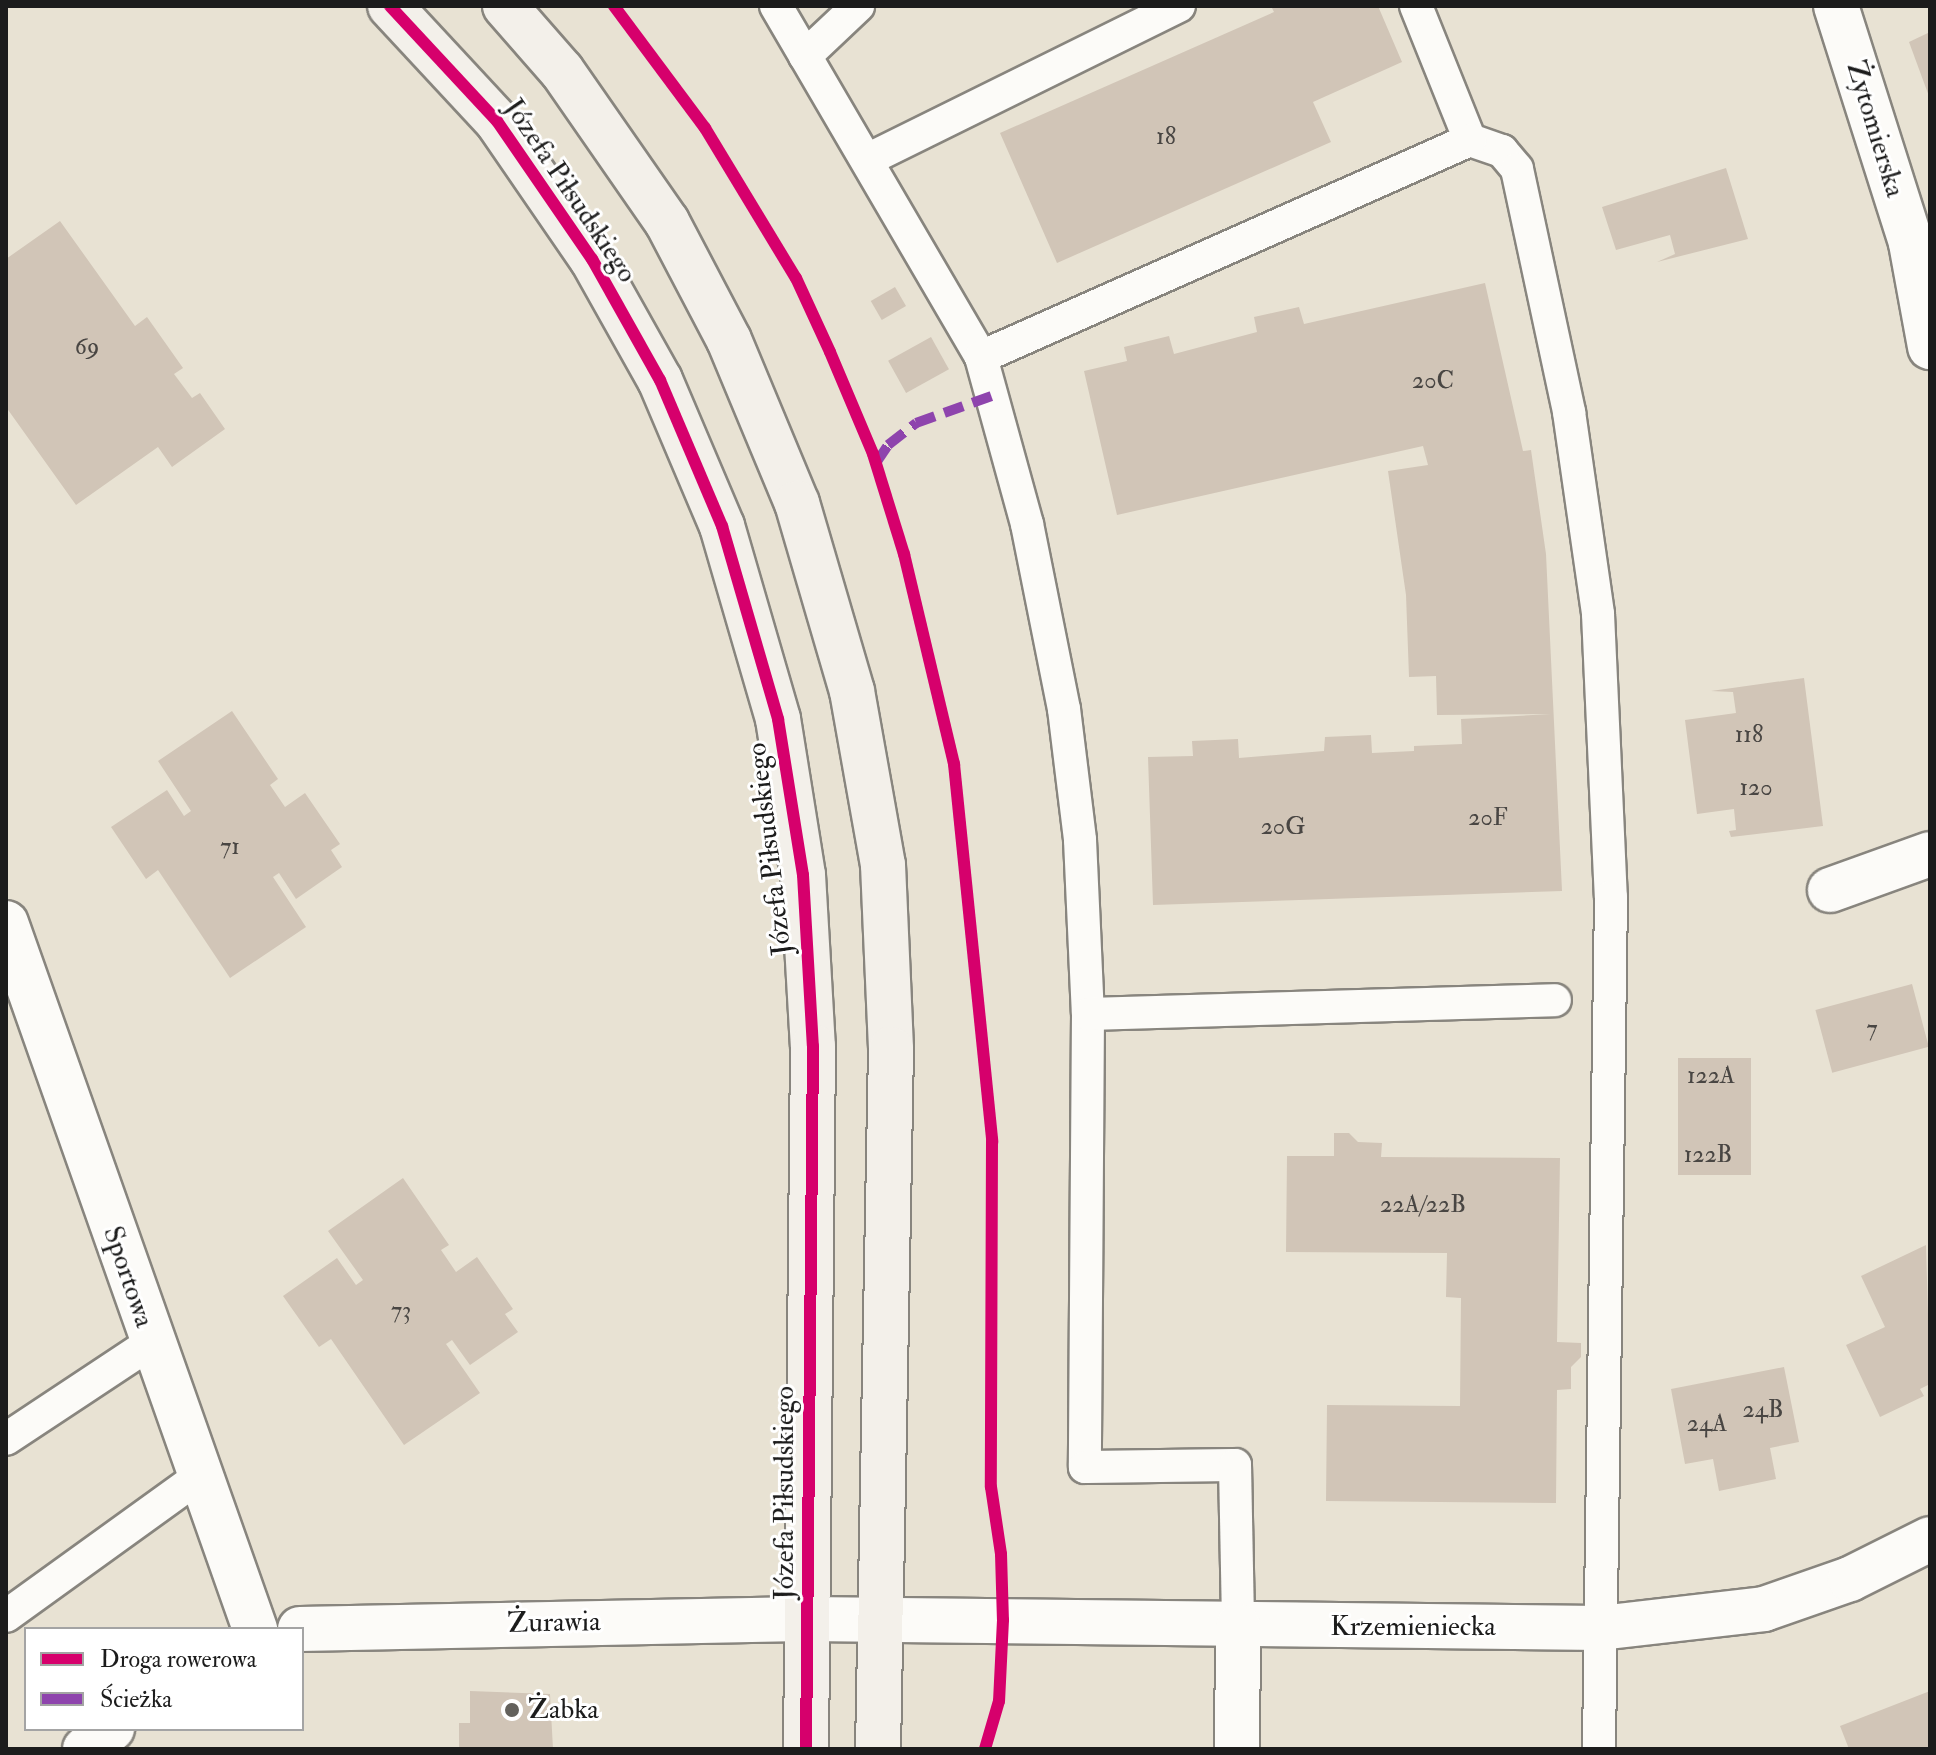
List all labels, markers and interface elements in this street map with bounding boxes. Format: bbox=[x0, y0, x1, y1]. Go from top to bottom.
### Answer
street label: Żytomierska bbox=[1838, 57, 1912, 201]
street label: Józefa Piłsudskiego bbox=[496, 93, 644, 289]
house number: 18 bbox=[1156, 123, 1176, 151]
house number: 69 bbox=[75, 333, 99, 361]
house number: 20C bbox=[1412, 367, 1454, 395]
house number: 118 bbox=[1735, 721, 1763, 749]
street label: Józefa Piłsudskiego bbox=[740, 741, 800, 957]
house number: 120 bbox=[1739, 774, 1773, 802]
house number: 20F bbox=[1468, 804, 1508, 832]
house number: 20G bbox=[1261, 813, 1305, 841]
house number: 71 bbox=[220, 833, 240, 861]
house number: 7 bbox=[1866, 1015, 1878, 1043]
house number: 122A bbox=[1687, 1062, 1735, 1090]
house number: 122B bbox=[1684, 1141, 1732, 1169]
house number: 22A/22B bbox=[1380, 1191, 1466, 1219]
street label: Sportowa bbox=[95, 1222, 161, 1332]
house number: 73 bbox=[391, 1297, 411, 1325]
street label: Józefa Piłsudskiego bbox=[768, 1386, 802, 1600]
house number: 24B bbox=[1743, 1396, 1783, 1424]
house number: 24A bbox=[1687, 1410, 1727, 1438]
street label: Żurawia bbox=[507, 1605, 601, 1641]
street label: Krzemieniecka bbox=[1330, 1610, 1496, 1644]
legend bbox=[24, 1627, 304, 1731]
text: Droga rowerowa bbox=[100, 1644, 257, 1675]
text: Ścieżka bbox=[100, 1684, 172, 1715]
place label: Żabka bbox=[528, 1693, 599, 1727]
marker: Żabka bbox=[503, 1701, 521, 1719]

